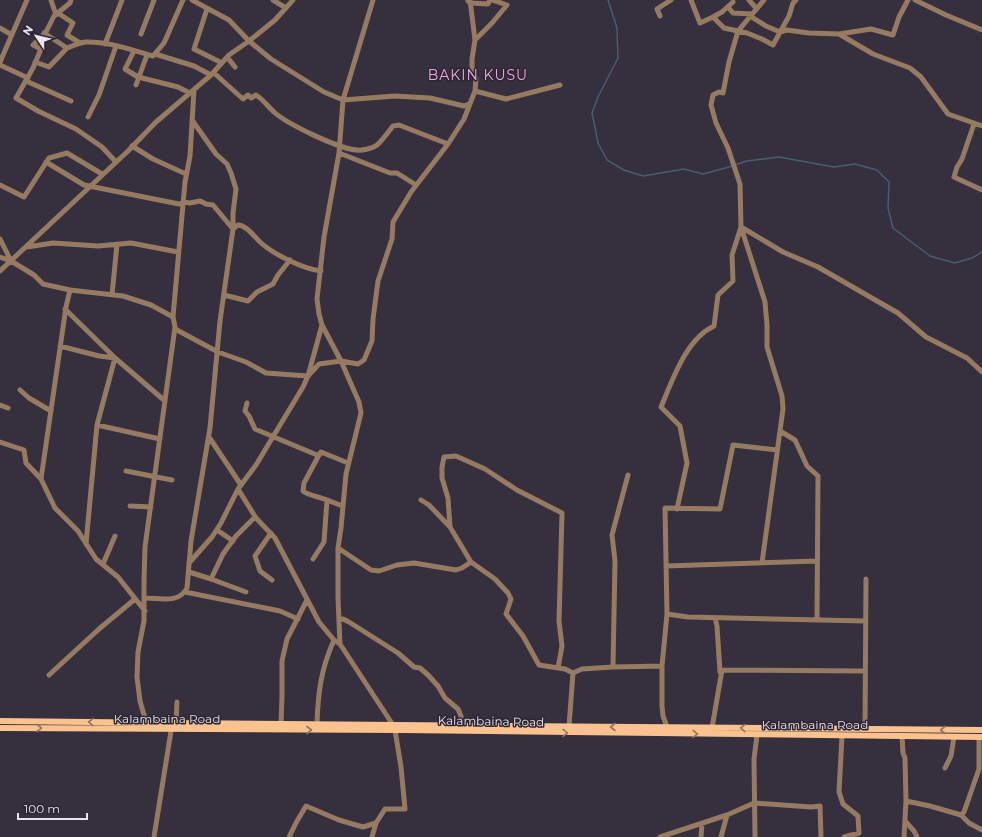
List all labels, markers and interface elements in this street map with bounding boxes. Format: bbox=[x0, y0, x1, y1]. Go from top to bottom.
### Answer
north arrow bbox=[16, 16, 56, 56]
text: N bbox=[20, 23, 36, 38]
district label: BAKIN KUSU bbox=[428, 66, 528, 84]
street label: Kalambaina Road bbox=[114, 711, 220, 726]
street label: Kalambaina Road bbox=[438, 713, 544, 729]
street label: Kalambaina Road bbox=[762, 717, 868, 732]
one-way arrow bbox=[88, 718, 94, 726]
one-way arrow bbox=[610, 723, 616, 731]
one-way arrow bbox=[36, 724, 42, 732]
one-way arrow bbox=[740, 724, 746, 732]
one-way arrow bbox=[306, 726, 312, 734]
one-way arrow bbox=[940, 726, 946, 734]
one-way arrow bbox=[562, 728, 568, 737]
one-way arrow bbox=[692, 730, 698, 738]
scale bar bbox=[18, 795, 87, 821]
text: 100 m bbox=[24, 801, 60, 816]

